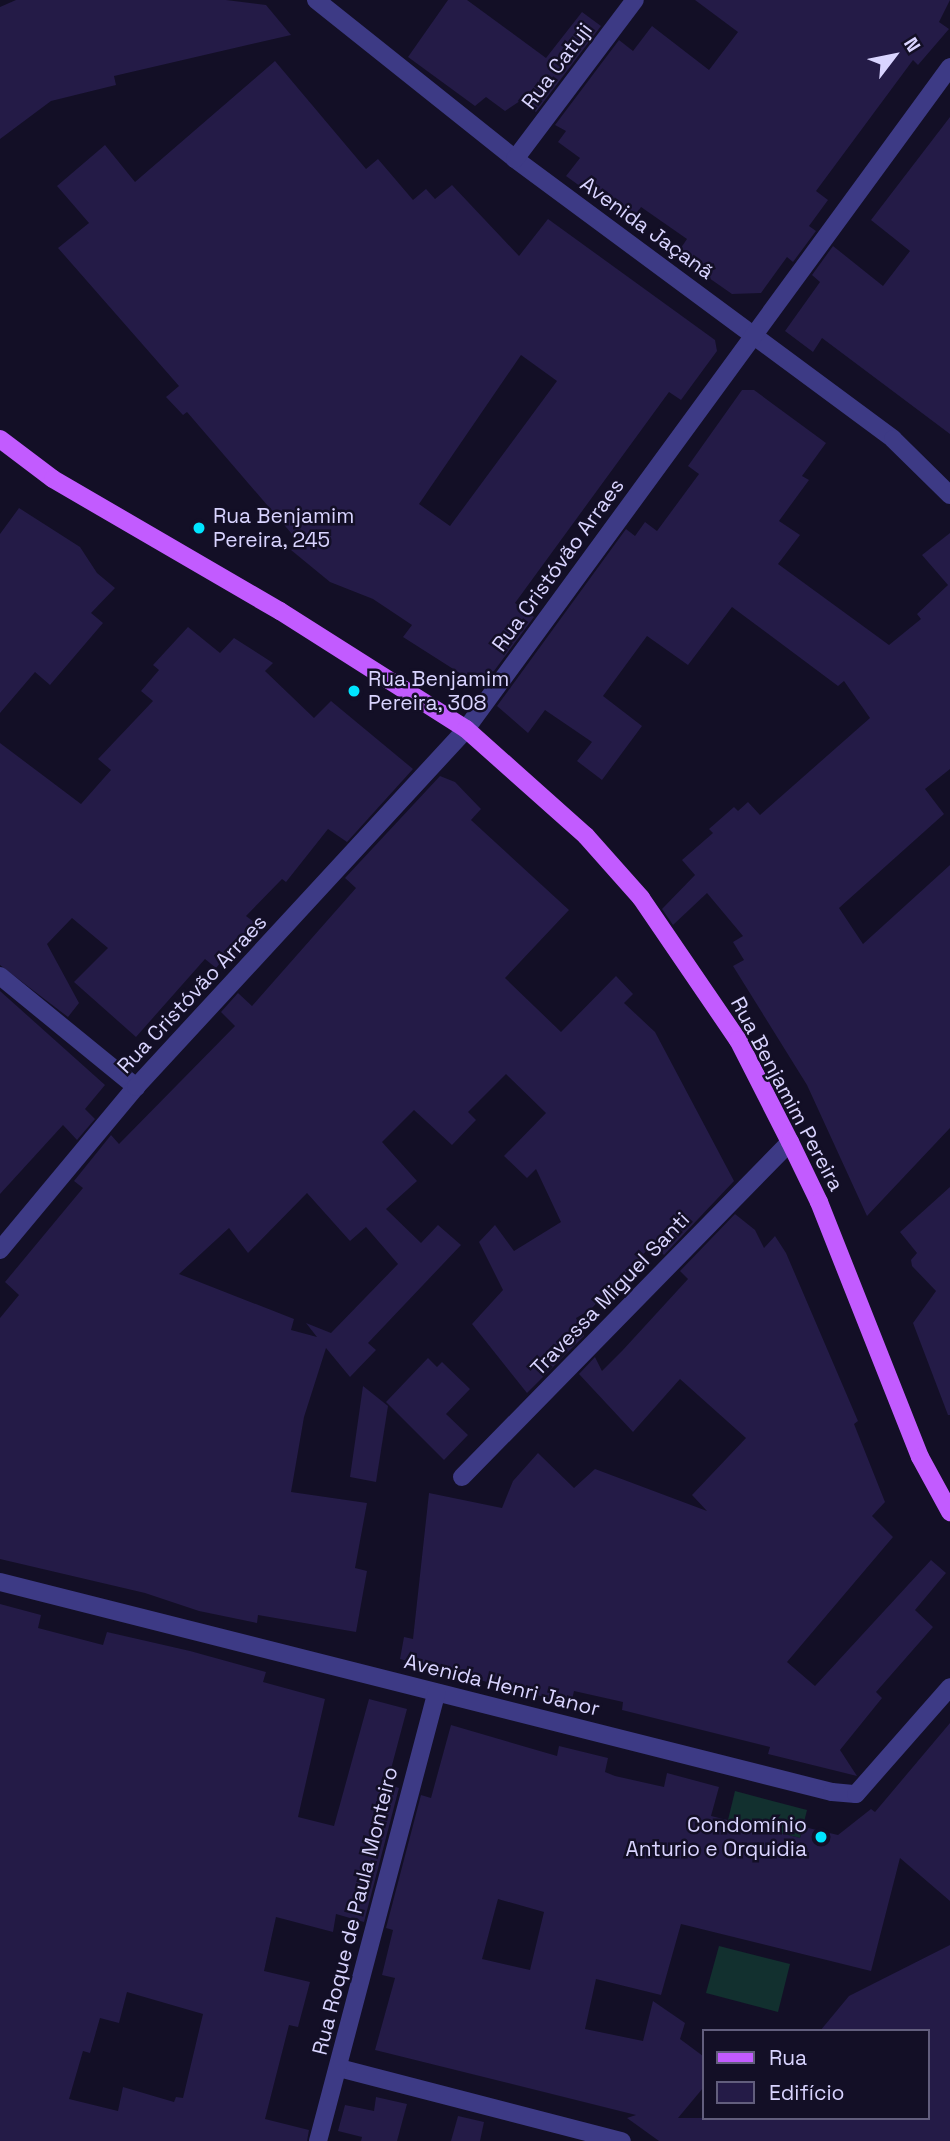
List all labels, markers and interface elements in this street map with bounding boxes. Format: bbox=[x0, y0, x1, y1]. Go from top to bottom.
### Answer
street label: Rua Catuji bbox=[516, 18, 598, 114]
north arrow bbox=[859, 21, 929, 91]
text: N bbox=[898, 33, 926, 57]
street label: Avenida Jaçanã bbox=[575, 171, 719, 285]
street label: Rua Cristóvão Arraes bbox=[487, 473, 629, 657]
place label: Rua Benjamim Pereira, 245 bbox=[213, 503, 354, 553]
marker: Rua Benjamim Pereira, 245 bbox=[191, 520, 207, 536]
place label: Rua Benjamim Pereira, 308 bbox=[368, 666, 509, 716]
marker: Rua Benjamim Pereira, 308 bbox=[346, 683, 362, 699]
street label: Rua Cristóvão Arraes bbox=[112, 909, 272, 1079]
street label: Rua Benjamim Pereira bbox=[725, 993, 849, 1195]
street label: Travessa Miguel Santi bbox=[525, 1207, 695, 1381]
street label: Avenida Henri Janor bbox=[402, 1649, 602, 1721]
street label: Rua Roque de Paula Monteiro bbox=[307, 1764, 403, 2058]
place label: Condomínio Anturio e Orquidia bbox=[626, 1812, 807, 1862]
marker: Condomínio Anturio e Orquidia bbox=[813, 1829, 829, 1845]
legend bbox=[702, 2029, 929, 2120]
text: Rua bbox=[769, 2044, 807, 2071]
text: Edifício bbox=[769, 2079, 845, 2106]

